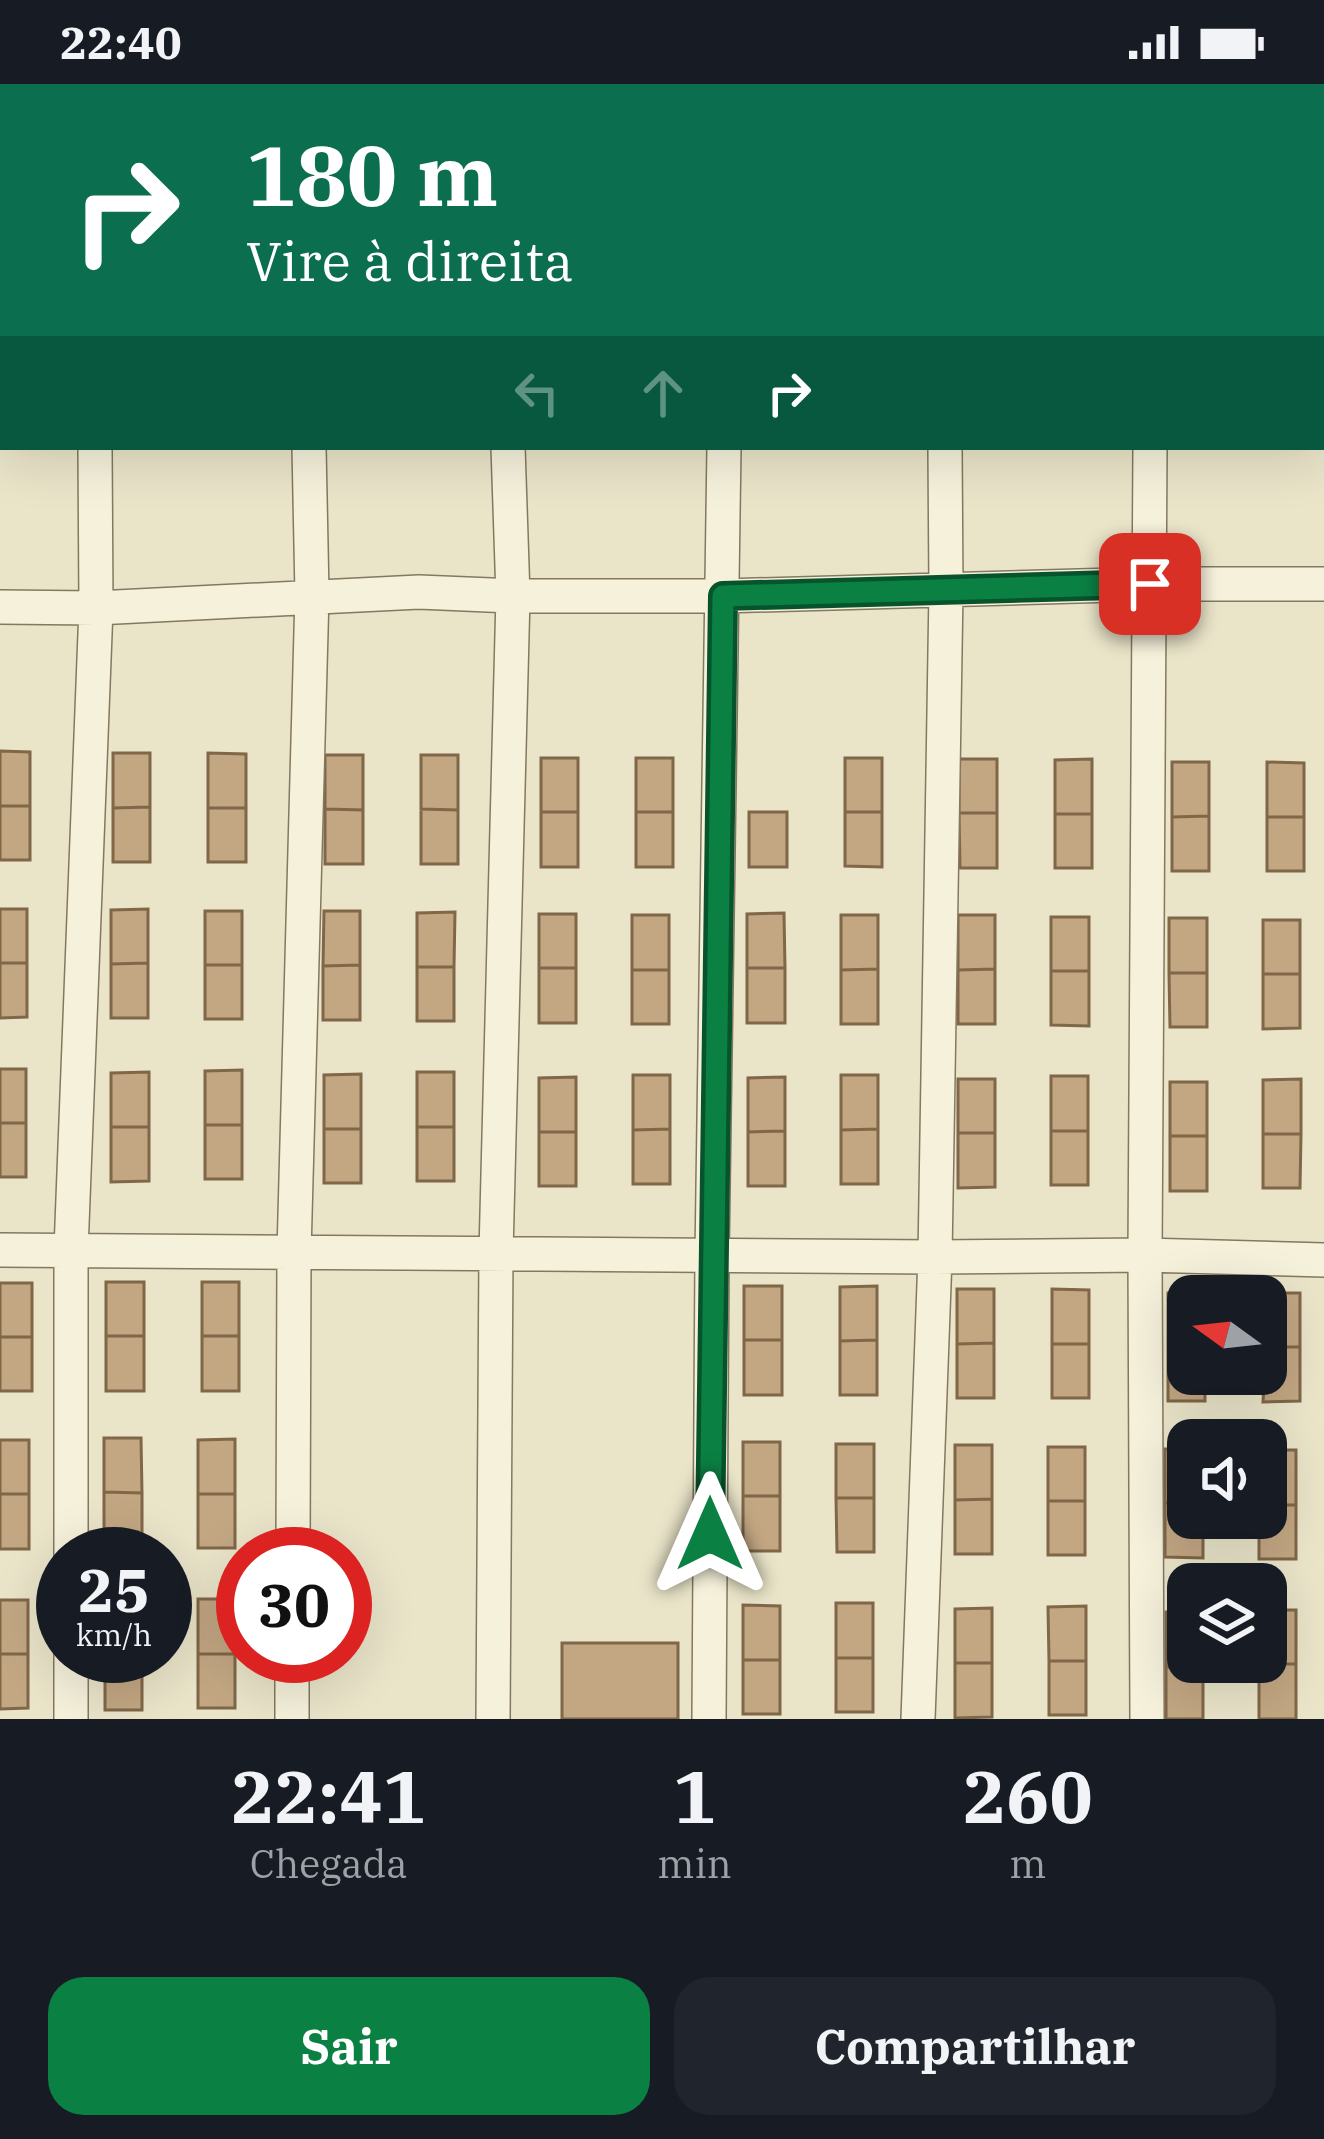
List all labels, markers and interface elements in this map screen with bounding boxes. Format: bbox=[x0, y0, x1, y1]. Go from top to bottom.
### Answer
text: 22:40 bbox=[60, 13, 182, 71]
text: 180 m bbox=[246, 120, 498, 229]
icon: right bbox=[48, 132, 204, 288]
text: Vire à direita bbox=[246, 226, 573, 296]
icon: left bbox=[504, 360, 570, 426]
icon: ahead bbox=[630, 360, 696, 426]
icon: right bbox=[756, 360, 822, 426]
pin bbox=[1099, 533, 1201, 635]
icon: arrive bbox=[1117, 551, 1183, 617]
north arrow bbox=[1167, 1275, 1287, 1395]
map controls bbox=[1167, 1275, 1287, 1683]
button: sound bbox=[1167, 1419, 1287, 1539]
position arrow bbox=[647, 1471, 773, 1597]
speed limit sign: 30 bbox=[216, 1527, 372, 1683]
text: 25 bbox=[78, 1550, 150, 1629]
button: layers bbox=[1167, 1563, 1287, 1683]
text: km/h bbox=[76, 1615, 152, 1654]
text: 22:41 bbox=[231, 1749, 426, 1843]
text: 1 bbox=[673, 1749, 716, 1843]
text: 260 bbox=[963, 1749, 1093, 1843]
text: Chegada bbox=[250, 1838, 408, 1889]
text: min bbox=[657, 1838, 732, 1889]
text: m bbox=[1009, 1838, 1046, 1889]
button: Sair bbox=[48, 1977, 650, 2115]
button: Compartilhar bbox=[674, 1977, 1276, 2115]

